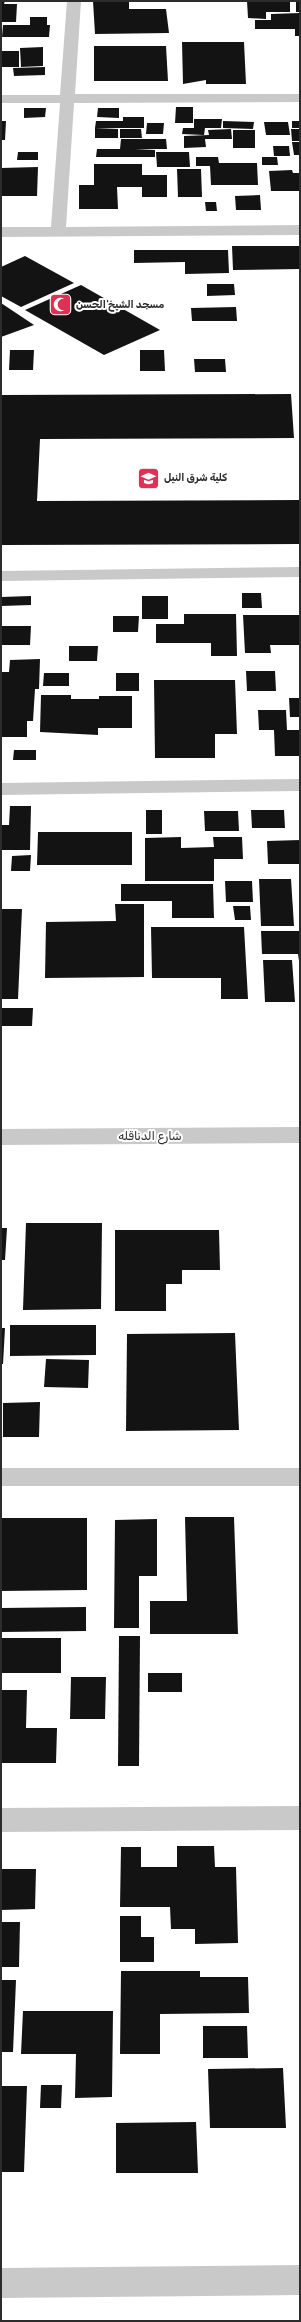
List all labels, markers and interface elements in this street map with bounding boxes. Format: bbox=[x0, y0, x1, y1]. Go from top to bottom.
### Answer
mosque icon: مسجد الشيخ الحسن bbox=[48, 292, 74, 318]
place label: مسجد الشيخ الحسن bbox=[76, 299, 164, 312]
school or university icon: كلية شرق النيل bbox=[136, 465, 162, 491]
place label: كلية شرق النيل bbox=[164, 472, 227, 484]
street label: شارع الدناقله bbox=[118, 1129, 182, 1145]

